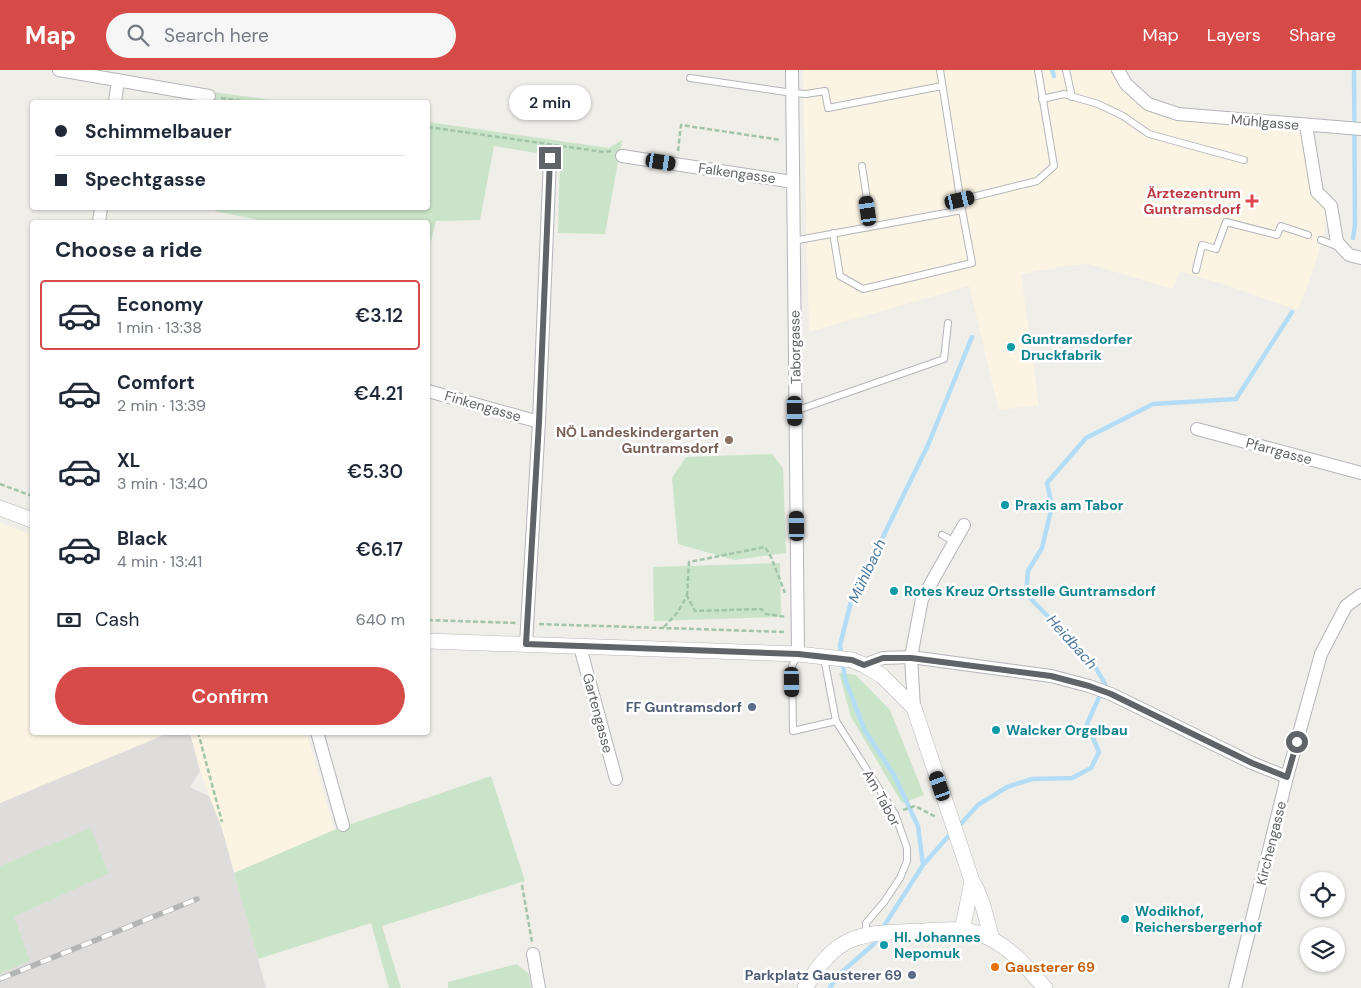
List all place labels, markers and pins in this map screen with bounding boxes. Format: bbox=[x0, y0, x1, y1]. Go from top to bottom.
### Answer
place label: Ärztezentrum Guntramsdorf bbox=[1144, 184, 1241, 218]
marker: Ärztezentrum Guntramsdorf bbox=[1245, 194, 1259, 208]
place label: Guntramsdorfer Druckfabrik bbox=[1021, 330, 1133, 364]
marker: Guntramsdorfer Druckfabrik bbox=[1005, 341, 1017, 353]
place label: NÖ Landeskindergarten Guntramsdorf bbox=[556, 423, 719, 457]
marker: NÖ Landeskindergarten Guntramsdorf bbox=[723, 434, 735, 446]
place label: Praxis am Tabor bbox=[1015, 496, 1124, 514]
marker: Praxis am Tabor bbox=[999, 499, 1011, 511]
place label: Rotes Kreuz Ortsstelle Guntramsdorf bbox=[904, 582, 1156, 600]
marker: Rotes Kreuz Ortsstelle Guntramsdorf bbox=[888, 585, 900, 597]
place label: FF Guntramsdorf bbox=[626, 698, 742, 716]
marker: FF Guntramsdorf bbox=[746, 701, 758, 713]
place label: Walcker Orgelbau bbox=[1006, 721, 1128, 739]
marker: Walcker Orgelbau bbox=[990, 724, 1002, 736]
place label: Wodikhof, Reichersbergerhof bbox=[1135, 902, 1262, 936]
marker: Wodikhof, Reichersbergerhof bbox=[1119, 913, 1131, 925]
place label: Hl. Johannes Nepomuk bbox=[894, 928, 981, 962]
marker: Hl. Johannes Nepomuk bbox=[878, 939, 890, 951]
place label: Gausterer 69 bbox=[1005, 958, 1095, 976]
marker: Gausterer 69 bbox=[989, 961, 1001, 973]
place label: Parkplatz Gausterer 69 bbox=[745, 966, 902, 984]
marker: Parkplatz Gausterer 69 bbox=[906, 969, 918, 981]

